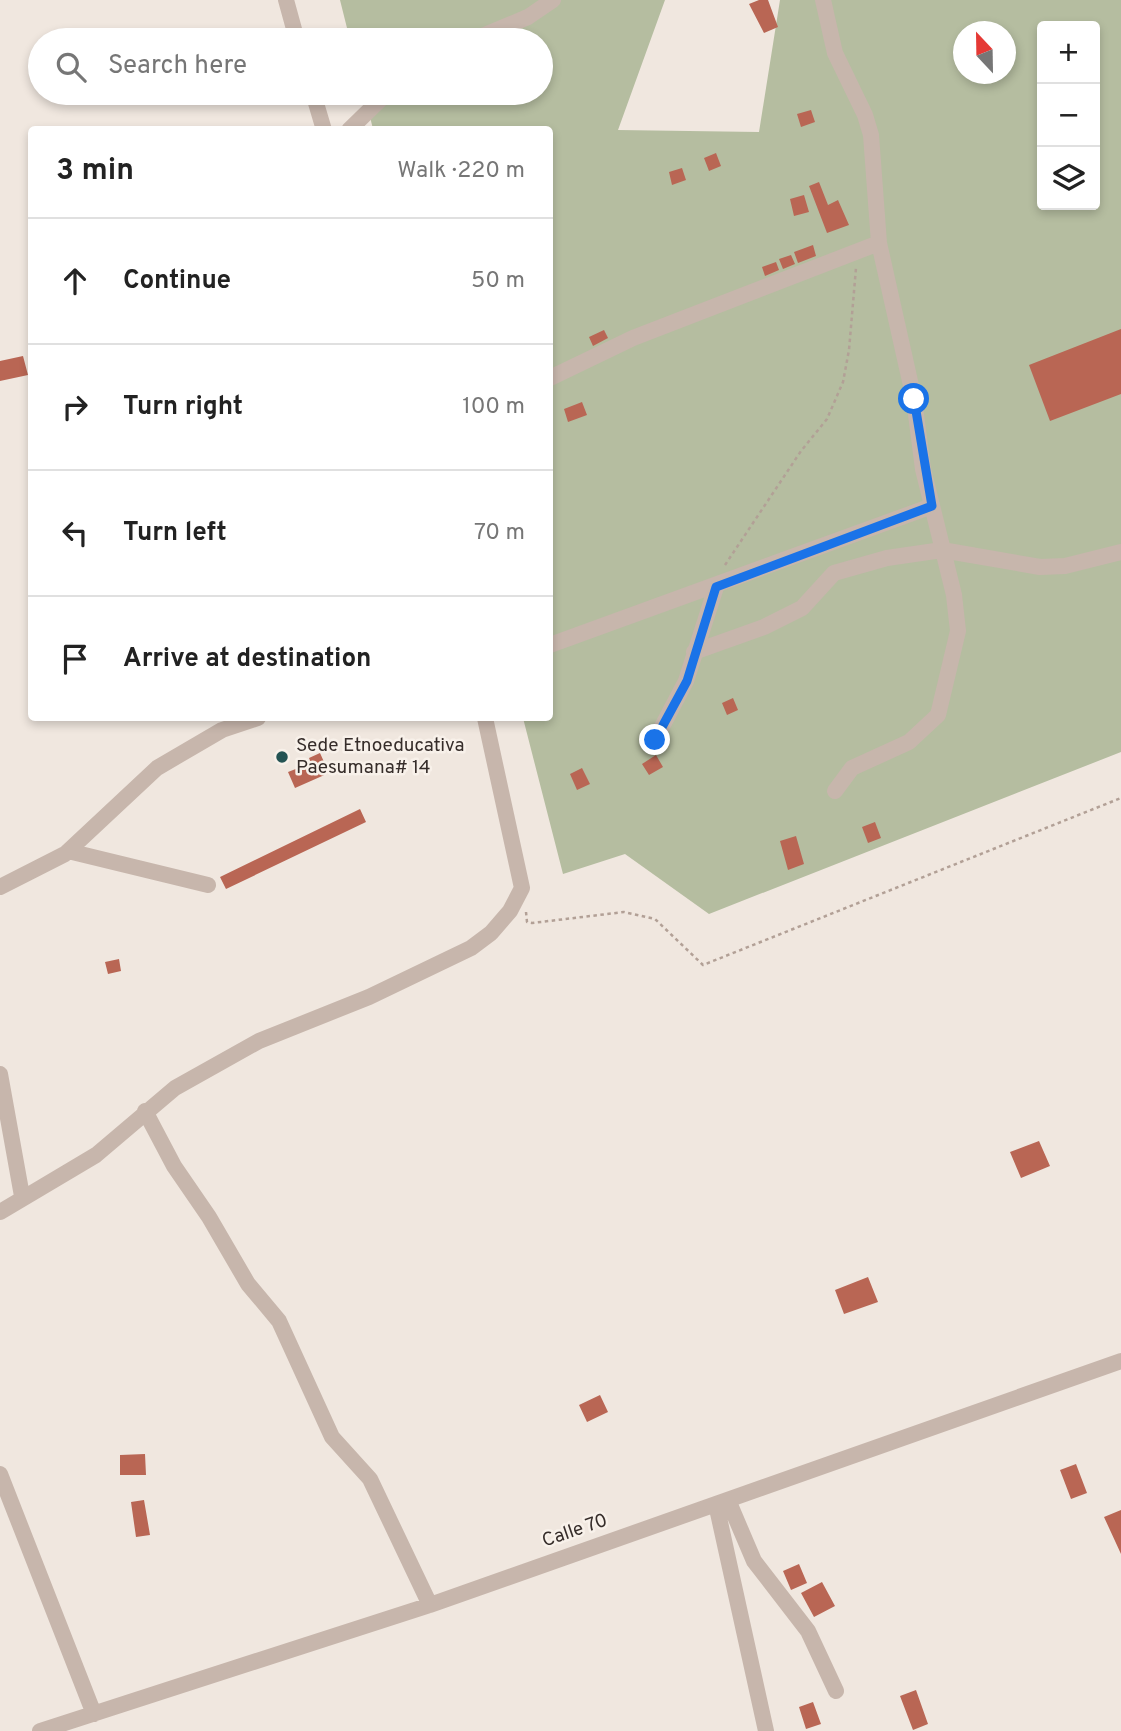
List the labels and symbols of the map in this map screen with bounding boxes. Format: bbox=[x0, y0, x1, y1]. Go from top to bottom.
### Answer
north arrow bbox=[953, 21, 1016, 84]
route start bbox=[898, 383, 929, 414]
route end bbox=[639, 724, 670, 755]
place label: Sede Etnoeducativa Paesumana# 14 bbox=[296, 734, 464, 780]
marker: Sede Etnoeducativa Paesumana# 14 bbox=[274, 749, 290, 765]
street label: Calle 70 bbox=[539, 1509, 611, 1553]

